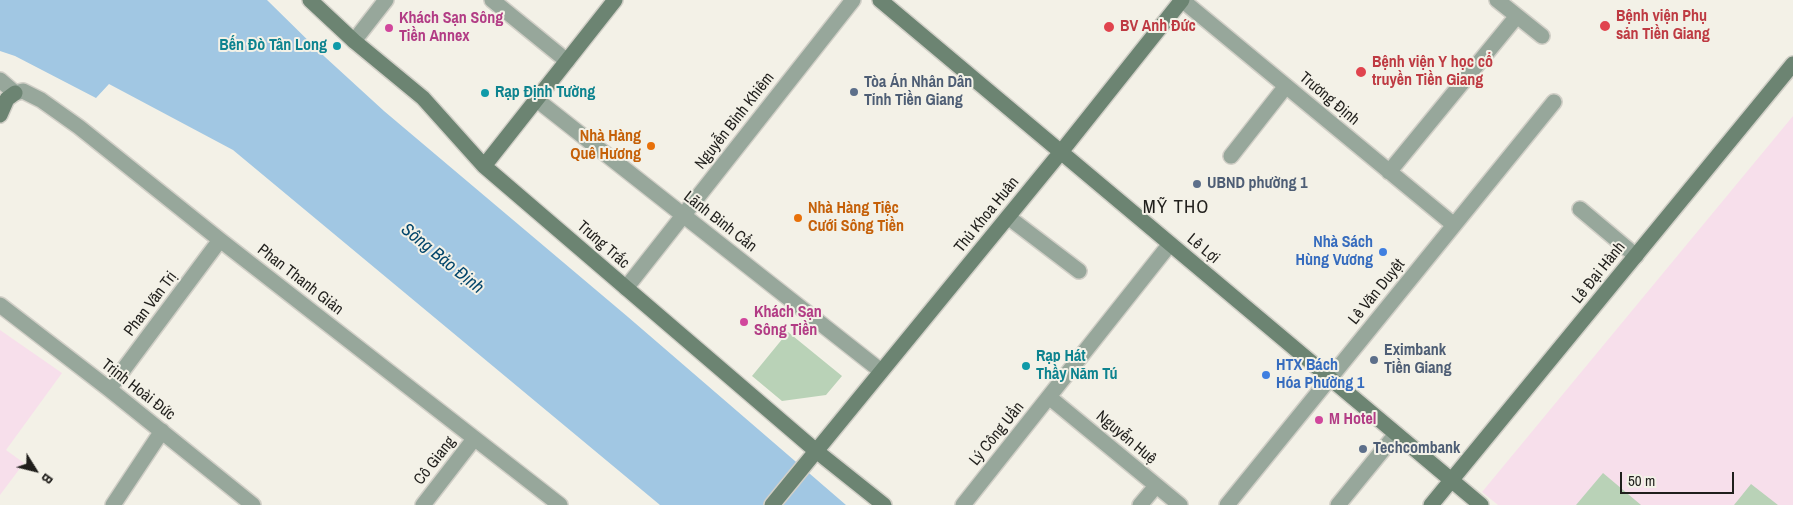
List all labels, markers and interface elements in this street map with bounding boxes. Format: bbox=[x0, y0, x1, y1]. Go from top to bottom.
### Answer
place label: Bệnh viện Phụ sản Tiền Giang bbox=[1616, 7, 1710, 45]
place label: Khách Sạn Sông Tiền Annex bbox=[399, 9, 503, 47]
place label: BV Anh Đức bbox=[1120, 17, 1196, 37]
marker: Bệnh viện Phụ sản Tiền Giang bbox=[1598, 19, 1612, 33]
marker: BV Anh Đức bbox=[1102, 20, 1116, 34]
marker: Khách Sạn Sông Tiền Annex bbox=[383, 22, 395, 34]
place label: Bến Đò Tân Long bbox=[219, 36, 327, 56]
marker: Bến Đò Tân Long bbox=[331, 40, 343, 52]
place label: Bệnh viện Y học cổ truyền Tiền Giang bbox=[1372, 53, 1493, 91]
marker: Bệnh viện Y học cổ truyền Tiền Giang bbox=[1354, 65, 1368, 79]
street label: Trương Định bbox=[1295, 68, 1363, 130]
street label: Nguyễn Bỉnh Khiêm bbox=[691, 69, 779, 173]
place label: Tòa Án Nhân Dân Tỉnh Tiền Giang bbox=[864, 73, 972, 111]
place label: Rạp Định Tường bbox=[495, 83, 595, 103]
marker: Tòa Án Nhân Dân Tỉnh Tiền Giang bbox=[848, 86, 860, 98]
marker: Rạp Định Tường bbox=[479, 87, 491, 99]
place label: Nhà Hàng Quê Hương bbox=[570, 127, 641, 165]
marker: Nhà Hàng Quê Hương bbox=[645, 140, 657, 152]
street label: Thủ Khoa Huân bbox=[951, 173, 1023, 257]
place label: UBND phường 1 bbox=[1207, 174, 1308, 194]
marker: UBND phường 1 bbox=[1191, 178, 1203, 190]
street label: Lãnh Binh Cẩn bbox=[680, 187, 760, 257]
district label: MỸ THO bbox=[1142, 197, 1210, 219]
place label: Nhà Hàng Tiệc Cưới Sông Tiền bbox=[808, 199, 904, 237]
marker: Nhà Hàng Tiệc Cưới Sông Tiền bbox=[792, 212, 804, 224]
street label: Trưng Trắc bbox=[573, 217, 633, 273]
water label: Sông Bảo Định bbox=[396, 219, 488, 299]
street label: Lê Lợi bbox=[1183, 230, 1223, 268]
place label: Nhà Sách Hùng Vương bbox=[1295, 233, 1373, 271]
street label: Lê Đại Hành bbox=[1568, 238, 1630, 308]
street label: Phan Thanh Giản bbox=[253, 241, 347, 319]
marker: Nhà Sách Hùng Vương bbox=[1377, 246, 1389, 258]
street label: Lê Văn Duyệt bbox=[1345, 255, 1409, 329]
street label: Phan Văn Trị bbox=[121, 268, 181, 340]
place label: Khách Sạn Sông Tiền bbox=[754, 303, 822, 341]
marker: Khách Sạn Sông Tiền bbox=[738, 316, 750, 328]
place label: Eximbank Tiền Giang bbox=[1384, 341, 1452, 379]
place label: Rạp Hát Thầy Năm Tú bbox=[1036, 347, 1117, 385]
marker: Eximbank Tiền Giang bbox=[1368, 354, 1380, 366]
street label: Trịnh Hoài Đức bbox=[97, 355, 179, 425]
place label: HTX Bách Hóa Phường 1 bbox=[1276, 356, 1364, 394]
marker: Rạp Hát Thầy Năm Tú bbox=[1020, 360, 1032, 372]
marker: HTX Bách Hóa Phường 1 bbox=[1260, 369, 1272, 381]
street label: Lý Công Uẩn bbox=[966, 398, 1028, 470]
street label: Nguyễn Huệ bbox=[1092, 407, 1160, 469]
place label: M Hotel bbox=[1329, 410, 1376, 430]
marker: M Hotel bbox=[1313, 414, 1325, 426]
street label: Cô Giang bbox=[410, 433, 460, 489]
place label: Techcombank bbox=[1373, 439, 1460, 459]
marker: Techcombank bbox=[1357, 443, 1369, 455]
north arrow bbox=[10, 445, 60, 495]
scale bar bbox=[1623, 462, 1737, 494]
text: B bbox=[37, 470, 57, 487]
text: 50 m bbox=[1628, 470, 1655, 491]

